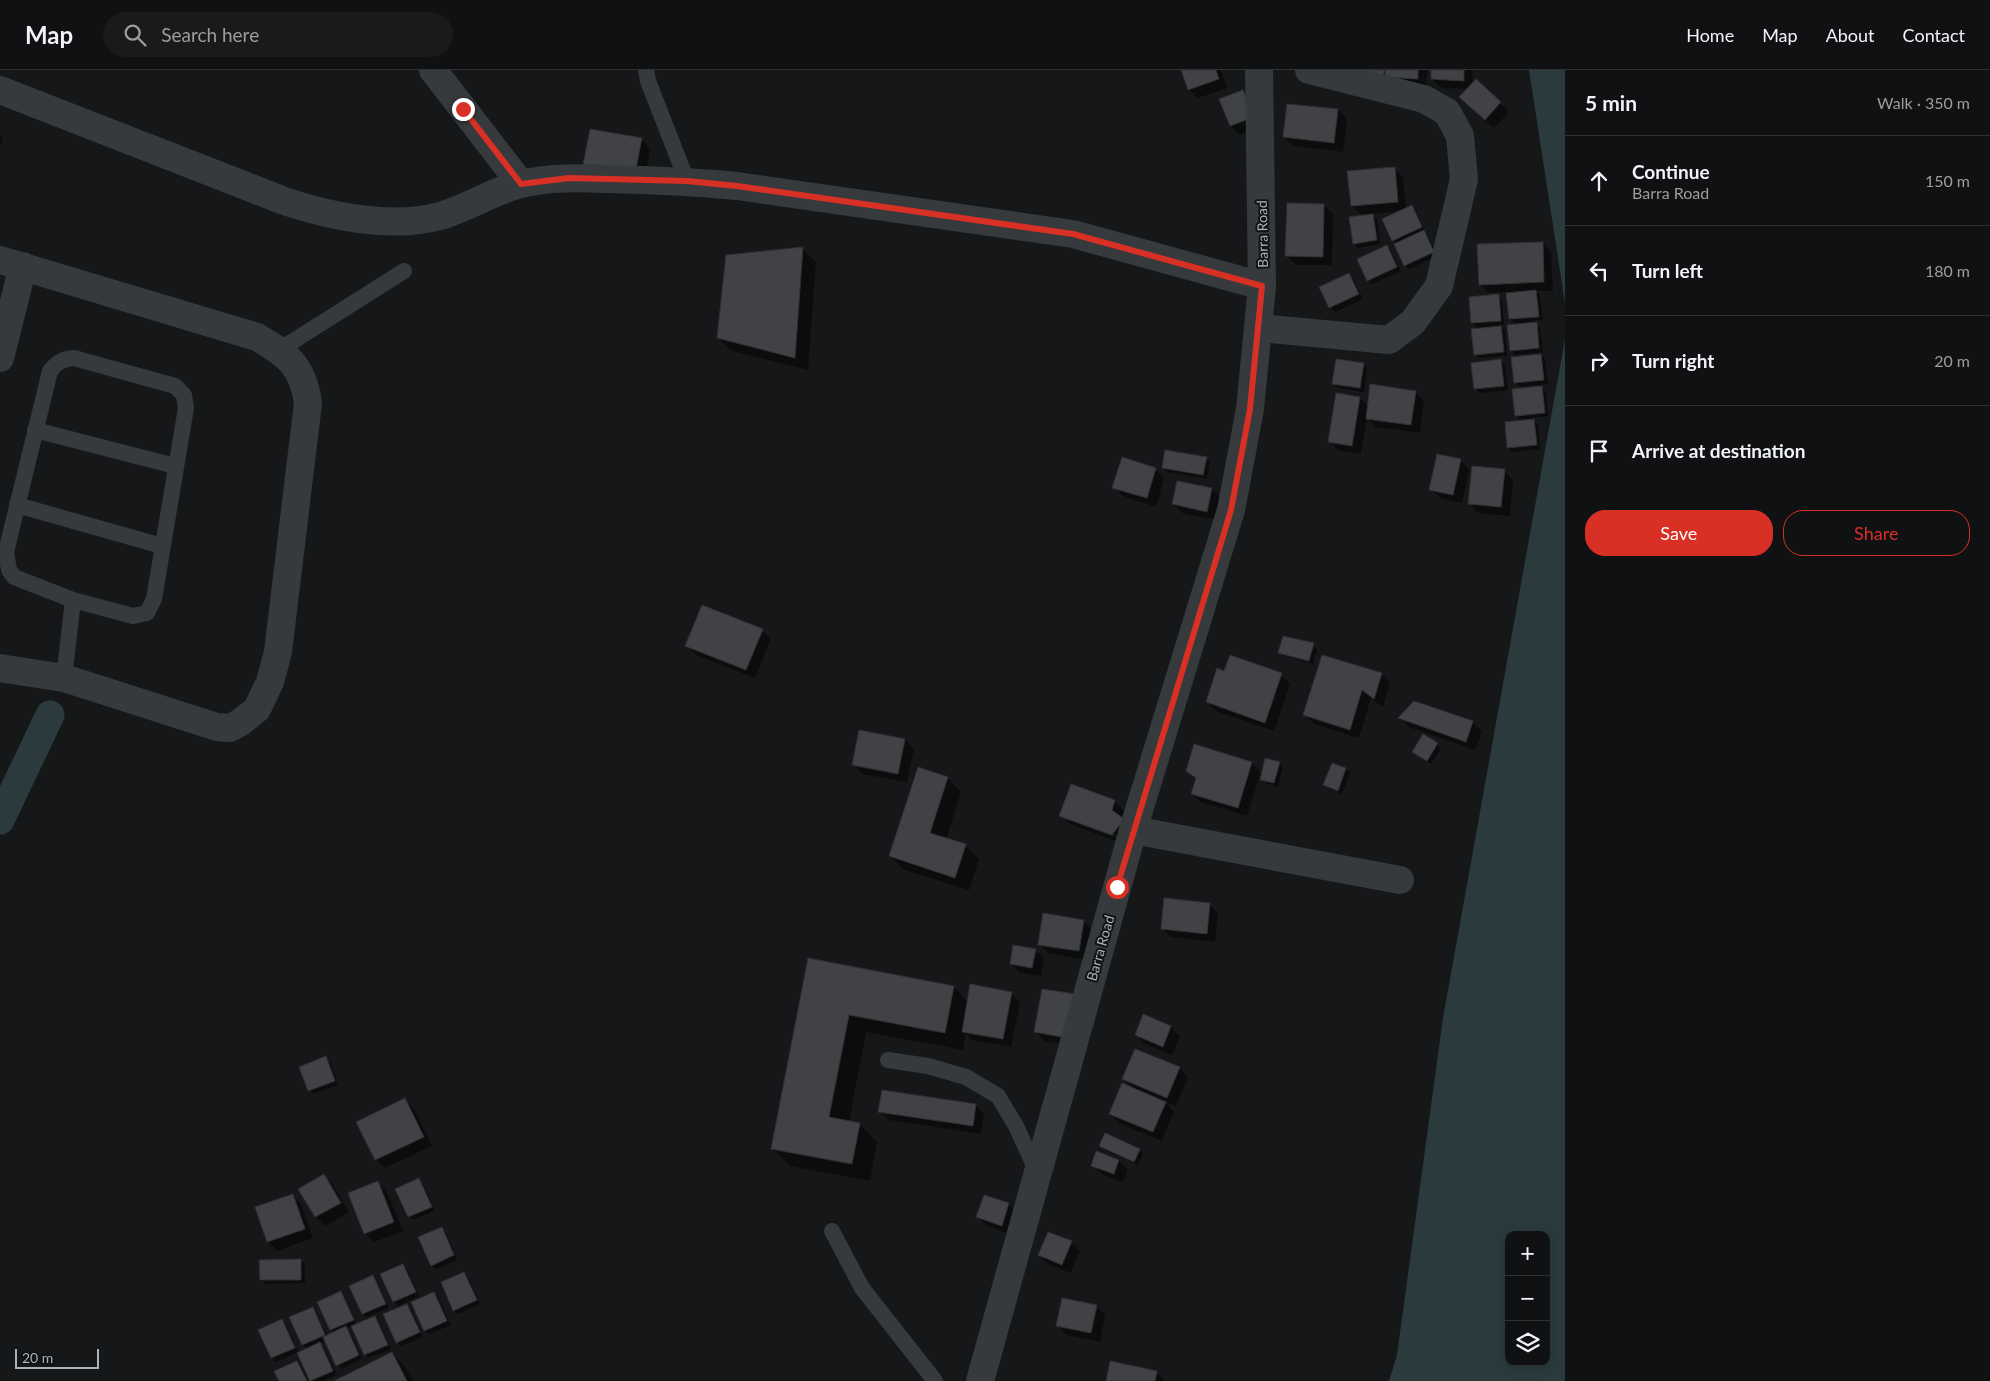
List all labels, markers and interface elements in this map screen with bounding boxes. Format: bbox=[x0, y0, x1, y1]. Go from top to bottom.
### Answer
search box bbox=[103, 12, 453, 57]
text: Map bbox=[25, 20, 73, 49]
icon: search bbox=[121, 21, 149, 49]
text: Search here bbox=[161, 23, 259, 46]
text: Home bbox=[1686, 24, 1734, 46]
text: Map bbox=[1762, 24, 1798, 46]
text: About bbox=[1826, 24, 1875, 46]
text: Contact bbox=[1903, 24, 1965, 46]
text: 5 min bbox=[1585, 90, 1637, 115]
text: Walk · 350 m bbox=[1877, 93, 1970, 112]
route end bbox=[452, 98, 475, 121]
text: Continue bbox=[1632, 160, 1710, 183]
icon: ahead bbox=[1585, 167, 1613, 195]
text: 150 m bbox=[1925, 171, 1970, 190]
text: Barra Road bbox=[1632, 183, 1709, 202]
street label: Barra Road bbox=[1253, 200, 1271, 268]
icon: left bbox=[1585, 257, 1613, 285]
text: Turn left bbox=[1632, 259, 1703, 282]
text: 180 m bbox=[1925, 261, 1970, 280]
icon: right bbox=[1585, 347, 1613, 375]
text: Turn right bbox=[1632, 349, 1714, 372]
text: 20 m bbox=[1934, 351, 1970, 370]
icon: arrive bbox=[1585, 437, 1613, 465]
text: Arrive at destination bbox=[1632, 439, 1805, 462]
button: Save bbox=[1585, 510, 1773, 556]
button: Share bbox=[1783, 510, 1970, 556]
route start bbox=[1106, 876, 1129, 899]
street label: Barra Road bbox=[1083, 913, 1117, 983]
map controls bbox=[1505, 1231, 1550, 1366]
button: + bbox=[1505, 1231, 1550, 1276]
button: − bbox=[1505, 1276, 1550, 1321]
button: layers bbox=[1505, 1321, 1550, 1366]
scale bar bbox=[15, 1346, 99, 1369]
text: 20 m bbox=[22, 1349, 53, 1366]

